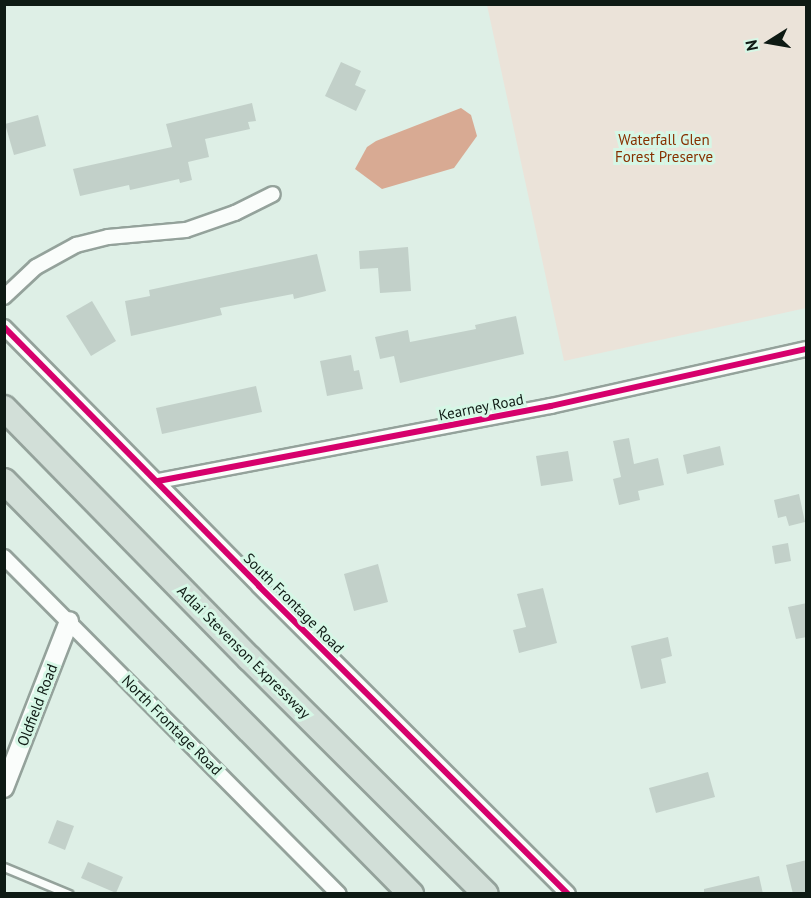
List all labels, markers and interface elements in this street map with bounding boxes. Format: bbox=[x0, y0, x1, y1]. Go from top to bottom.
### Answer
north arrow bbox=[739, 12, 799, 72]
text: N bbox=[741, 38, 762, 53]
park label: Waterfall Glen Forest Preserve bbox=[615, 130, 713, 165]
street label: Kearney Road bbox=[437, 390, 525, 424]
street label: South Frontage Road bbox=[240, 549, 348, 657]
street label: Adlai Stevenson Expressway bbox=[174, 582, 314, 722]
street label: Oldfield Road bbox=[13, 661, 61, 749]
street label: North Frontage Road bbox=[118, 671, 226, 779]

